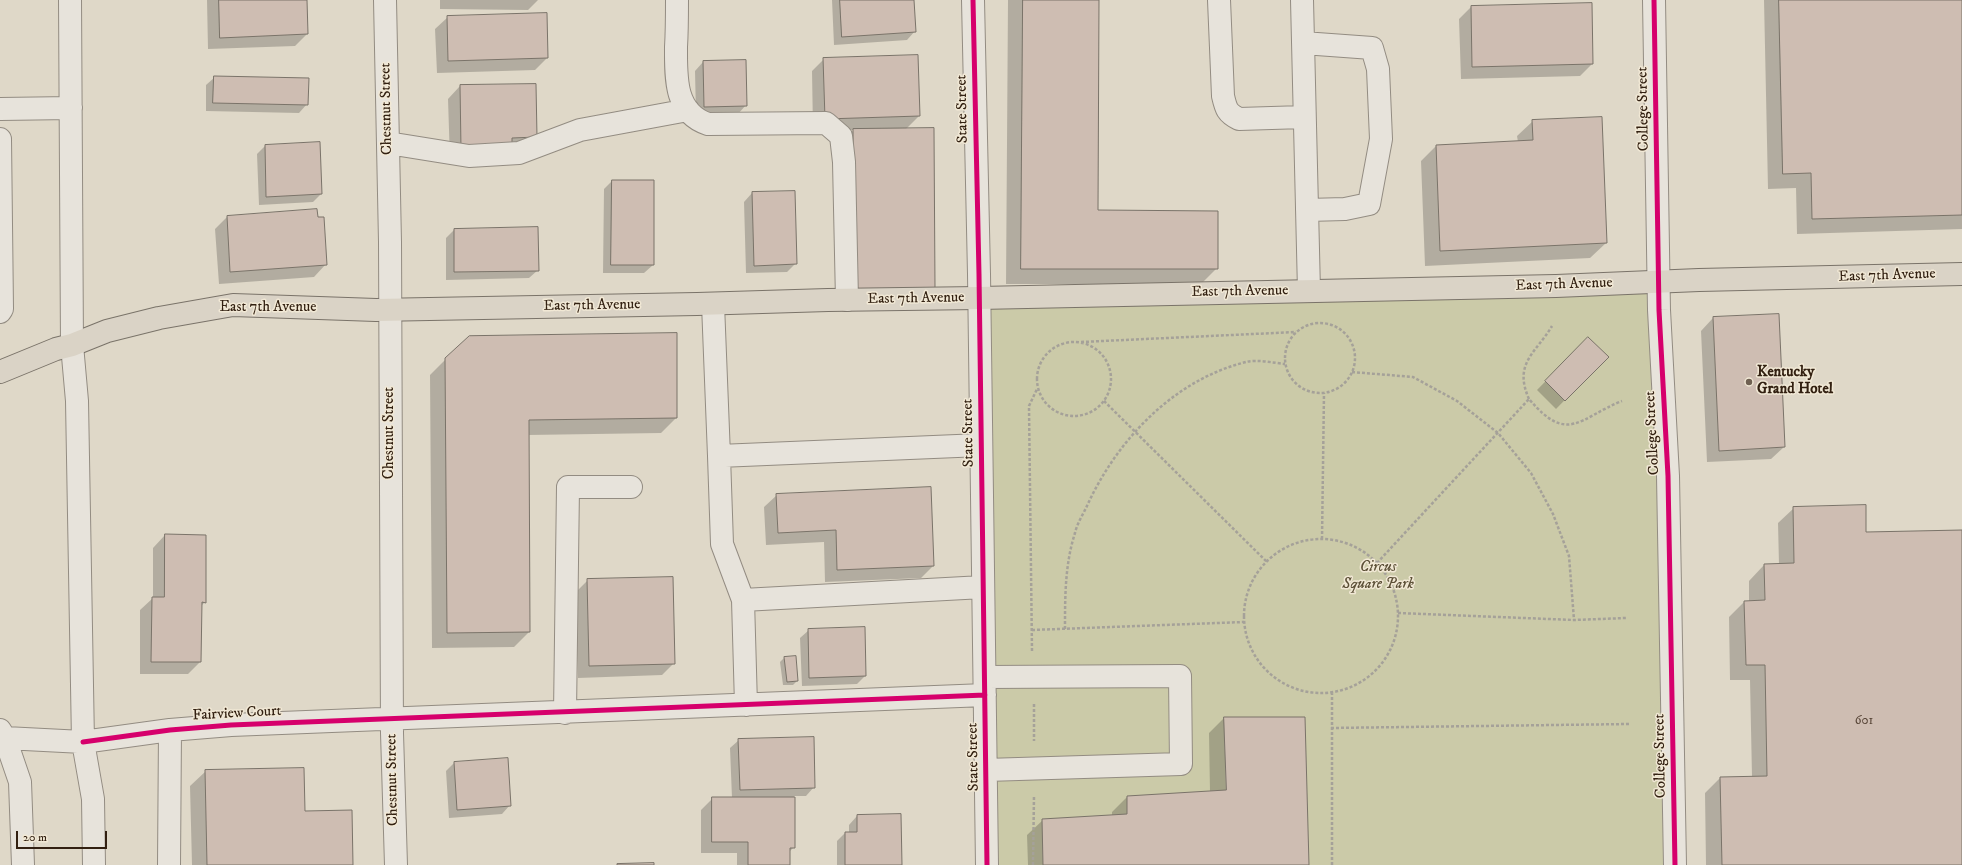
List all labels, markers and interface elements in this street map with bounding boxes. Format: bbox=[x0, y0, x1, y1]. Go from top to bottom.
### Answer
street label: Chestnut Street bbox=[377, 63, 397, 155]
street label: College Street bbox=[1634, 67, 1654, 151]
street label: State Street bbox=[953, 74, 973, 144]
street label: East 7th Avenue bbox=[1838, 265, 1936, 287]
street label: East 7th Avenue bbox=[1515, 274, 1613, 296]
street label: East 7th Avenue bbox=[1191, 282, 1289, 302]
street label: East 7th Avenue bbox=[867, 289, 965, 309]
street label: East 7th Avenue bbox=[543, 296, 641, 316]
street label: East 7th Avenue bbox=[219, 299, 317, 317]
place label: Kentucky Grand Hotel bbox=[1757, 364, 1833, 399]
marker: Kentucky Grand Hotel bbox=[1744, 377, 1754, 387]
street label: Chestnut Street bbox=[381, 387, 399, 479]
street label: College Street bbox=[1642, 390, 1664, 476]
street label: State Street bbox=[959, 398, 979, 468]
park label: Circus Square Park bbox=[1342, 559, 1414, 594]
street label: Fairview Court bbox=[192, 703, 282, 725]
house number: 601 bbox=[1855, 713, 1873, 729]
street label: College Street bbox=[1651, 714, 1671, 798]
street label: State Street bbox=[964, 722, 984, 792]
street label: Chestnut Street bbox=[383, 734, 403, 826]
scale bar bbox=[18, 823, 109, 849]
text: 20 m bbox=[23, 830, 47, 845]

